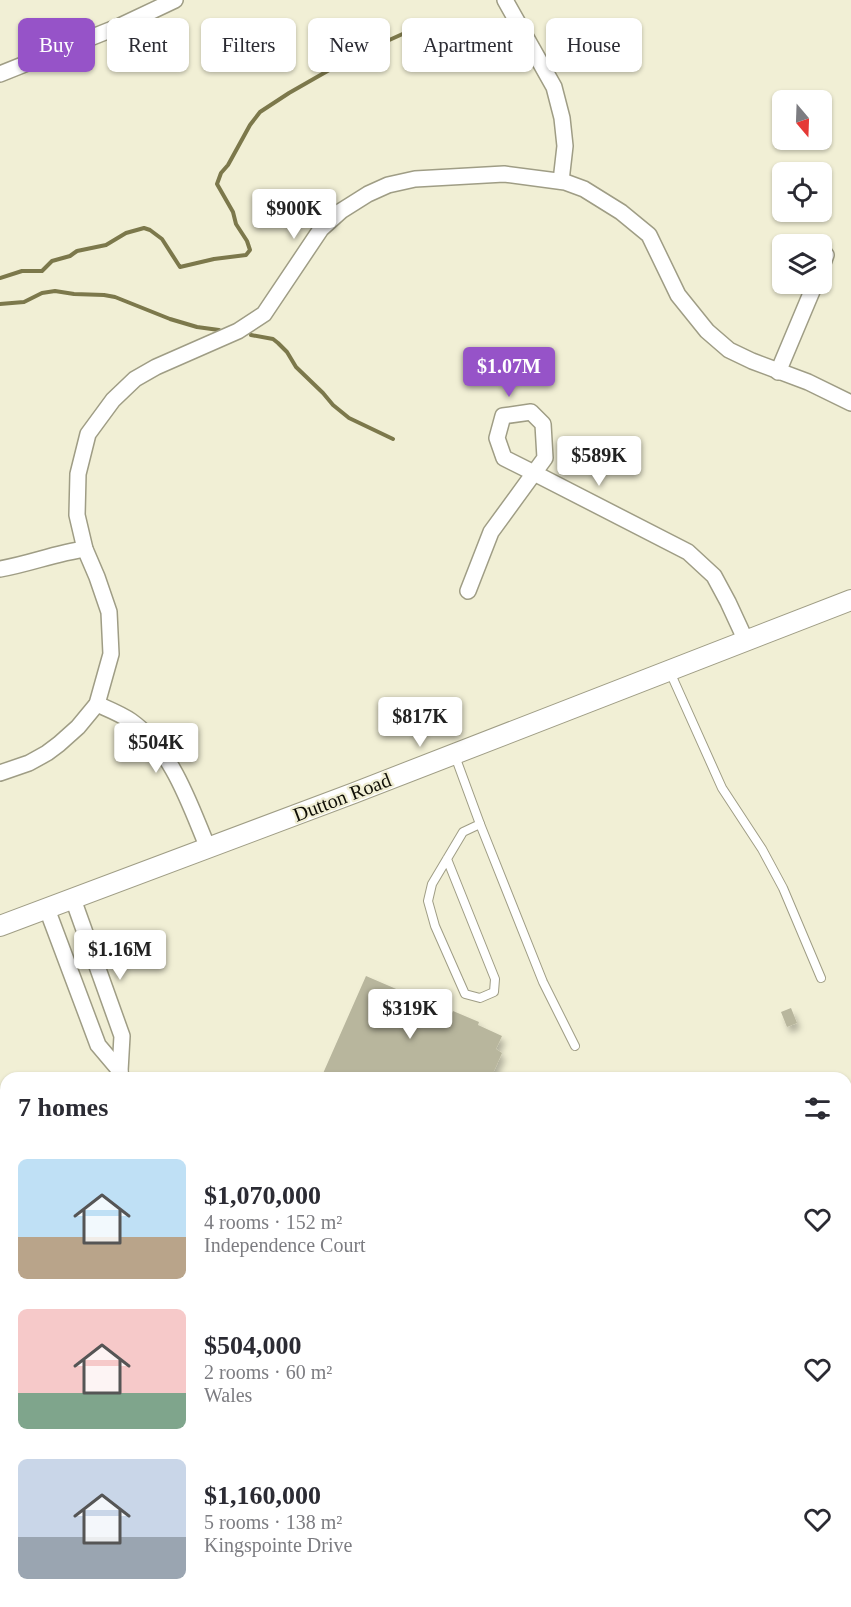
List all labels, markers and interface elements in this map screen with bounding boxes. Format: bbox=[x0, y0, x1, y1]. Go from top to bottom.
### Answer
chip: Buy bbox=[18, 18, 95, 72]
chip: Rent bbox=[107, 18, 189, 72]
chip: Filters bbox=[201, 18, 296, 72]
chip: New bbox=[308, 18, 390, 72]
chip: Apartment bbox=[402, 18, 534, 72]
chip: House bbox=[546, 18, 642, 72]
north arrow bbox=[772, 90, 832, 150]
map controls bbox=[772, 90, 832, 294]
button: locate bbox=[772, 162, 832, 222]
pin: $900K bbox=[252, 189, 336, 240]
text: $900K bbox=[266, 197, 322, 219]
button: layers bbox=[772, 234, 832, 294]
pin: $1.07M bbox=[460, 347, 558, 398]
text: $1.07M bbox=[477, 355, 541, 377]
pin: $589K bbox=[557, 436, 641, 487]
text: $589K bbox=[571, 444, 627, 466]
pin: $817K bbox=[378, 697, 462, 748]
text: $817K bbox=[392, 705, 448, 727]
pin: $504K bbox=[114, 723, 198, 774]
text: $504K bbox=[128, 731, 184, 753]
street label: Dutton Road bbox=[290, 768, 394, 826]
pin: $1.16M bbox=[71, 930, 169, 981]
text: $1.16M bbox=[88, 938, 152, 960]
pin: $319K bbox=[368, 989, 452, 1040]
text: $319K bbox=[382, 997, 438, 1019]
icon: filters bbox=[801, 1092, 834, 1125]
text: 7 homes bbox=[18, 1093, 108, 1122]
text: $1,070,000 bbox=[204, 1181, 321, 1210]
icon: home bbox=[66, 1183, 138, 1255]
icon: heart bbox=[801, 1203, 834, 1236]
text: 4 rooms · 152 m² bbox=[204, 1211, 342, 1233]
text: Independence Court bbox=[204, 1234, 366, 1256]
text: $504,000 bbox=[204, 1331, 302, 1360]
icon: home bbox=[66, 1333, 138, 1405]
icon: heart bbox=[801, 1353, 834, 1386]
text: 2 rooms · 60 m² bbox=[204, 1361, 332, 1383]
text: Wales bbox=[204, 1384, 252, 1406]
text: $1,160,000 bbox=[204, 1481, 321, 1510]
icon: home bbox=[66, 1483, 138, 1555]
icon: heart bbox=[801, 1503, 834, 1536]
text: 5 rooms · 138 m² bbox=[204, 1511, 342, 1533]
text: Kingspointe Drive bbox=[204, 1534, 352, 1556]

